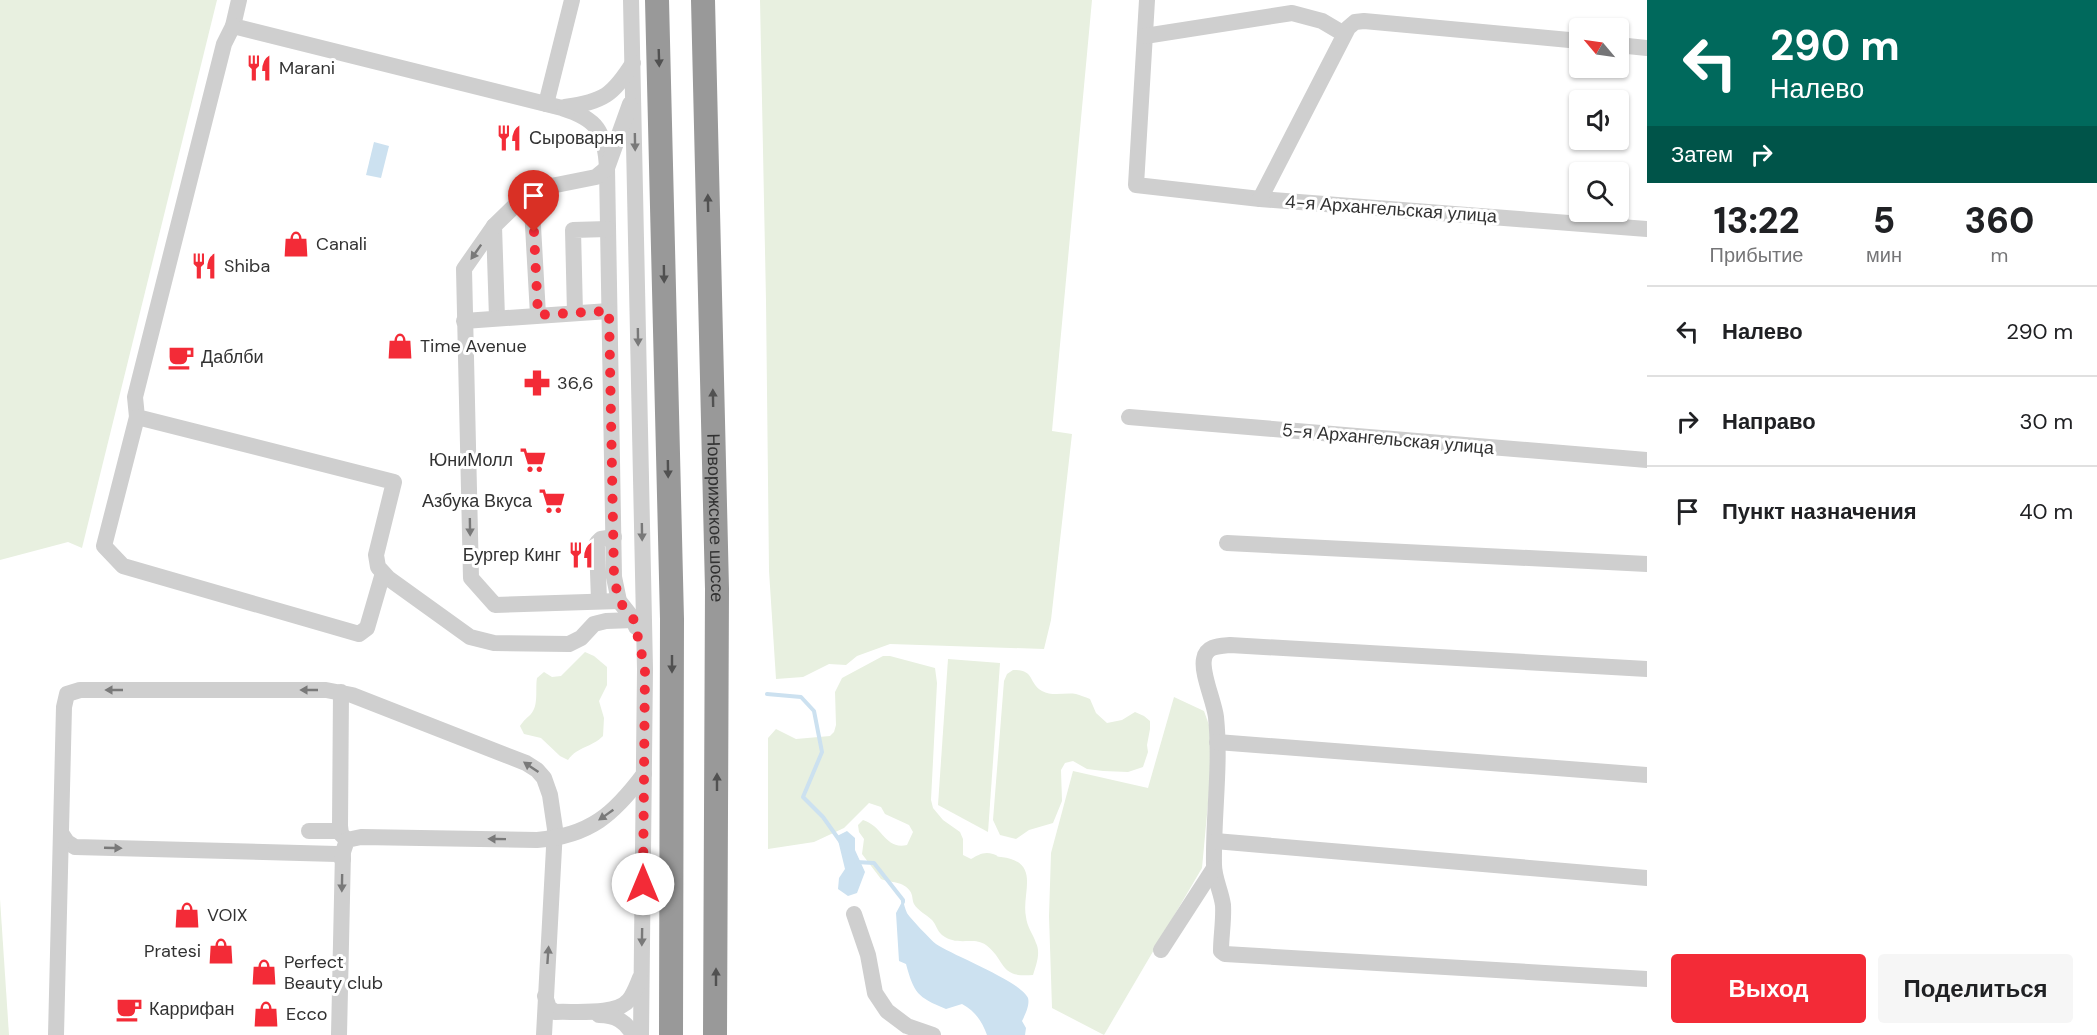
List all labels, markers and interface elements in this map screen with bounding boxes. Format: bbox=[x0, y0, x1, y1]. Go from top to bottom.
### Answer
north arrow bbox=[1569, 18, 1629, 78]
map controls bbox=[1569, 18, 1629, 222]
text: 290 m bbox=[1770, 18, 1900, 73]
icon: left bbox=[1671, 24, 1749, 102]
one-way arrow bbox=[654, 49, 664, 68]
restaurant icon: Marani bbox=[244, 53, 274, 83]
place label: Marani bbox=[279, 56, 335, 80]
text: Налево bbox=[1770, 71, 1864, 106]
button: sound bbox=[1569, 90, 1629, 150]
restaurant icon: Сыроварня bbox=[494, 123, 524, 153]
place label: Сыроварня bbox=[529, 126, 624, 150]
one-way arrow bbox=[630, 133, 639, 152]
icon: right bbox=[1745, 138, 1778, 171]
text: Затем bbox=[1671, 140, 1733, 169]
button: search bbox=[1569, 162, 1629, 222]
pin bbox=[508, 170, 559, 232]
icon: arrive bbox=[517, 179, 550, 212]
street label: 4-я Архангельская улица bbox=[1284, 190, 1499, 228]
one-way arrow bbox=[703, 193, 713, 212]
text: 13:22 bbox=[1713, 197, 1799, 244]
text: 5 bbox=[1873, 197, 1895, 244]
text: 360 bbox=[1964, 197, 2034, 244]
shop icon: Canali bbox=[281, 229, 311, 259]
place label: Canali bbox=[316, 232, 367, 256]
text: Прибытие bbox=[1710, 242, 1803, 268]
text: мин bbox=[1866, 242, 1902, 268]
text: m bbox=[1991, 242, 2008, 268]
one-way arrow bbox=[470, 244, 482, 260]
restaurant icon: Shiba bbox=[189, 251, 219, 281]
place label: Shiba bbox=[224, 254, 270, 278]
one-way arrow bbox=[659, 265, 669, 284]
icon: left bbox=[1671, 315, 1704, 348]
text: Налево bbox=[1722, 317, 1803, 346]
text: 290 m bbox=[2006, 317, 2073, 346]
one-way arrow bbox=[634, 328, 643, 347]
shop icon: Time Avenue bbox=[385, 331, 415, 361]
place label: Time Avenue bbox=[420, 334, 527, 358]
cafe icon: Даблби bbox=[166, 342, 196, 372]
place label: Даблби bbox=[201, 345, 264, 369]
pharmacy icon: 36,6 bbox=[522, 368, 552, 398]
place label: 36,6 bbox=[557, 371, 594, 395]
one-way arrow bbox=[708, 388, 717, 407]
icon: right bbox=[1671, 405, 1704, 438]
text: Направо bbox=[1722, 407, 1816, 436]
text: 30 m bbox=[2019, 407, 2073, 436]
street label: 5-я Архангельская улица bbox=[1281, 418, 1496, 460]
street label: Новорижское шоссе bbox=[701, 433, 729, 602]
supermarket icon: ЮниМолл bbox=[518, 445, 548, 475]
place label: ЮниМолл bbox=[429, 448, 513, 472]
one-way arrow bbox=[664, 460, 673, 479]
supermarket icon: Азбука Вкуса bbox=[537, 486, 567, 516]
place label: Азбука Вкуса bbox=[422, 489, 533, 513]
icon: arrive bbox=[1671, 495, 1704, 528]
text: Пункт назначения bbox=[1722, 497, 1917, 526]
text: 40 m bbox=[2019, 497, 2073, 526]
one-way arrow bbox=[465, 518, 474, 537]
one-way arrow bbox=[637, 523, 647, 542]
restaurant icon: Бургер Кинг bbox=[566, 540, 596, 570]
place label: Бургер Кинг bbox=[463, 543, 561, 567]
one-way arrow bbox=[667, 655, 677, 674]
one-way arrow bbox=[105, 685, 124, 695]
one-way arrow bbox=[300, 685, 319, 695]
one-way arrow bbox=[523, 762, 540, 773]
one-way arrow bbox=[712, 772, 722, 791]
one-way arrow bbox=[599, 809, 615, 821]
one-way arrow bbox=[487, 834, 506, 844]
one-way arrow bbox=[104, 844, 123, 853]
position arrow bbox=[611, 852, 675, 916]
one-way arrow bbox=[337, 874, 347, 893]
shop icon: VOIX bbox=[172, 900, 202, 930]
place label: VOIX bbox=[207, 903, 248, 927]
one-way arrow bbox=[638, 928, 647, 947]
shop icon: Pratesi bbox=[206, 936, 236, 966]
place label: Pratesi bbox=[144, 939, 201, 963]
one-way arrow bbox=[543, 945, 552, 964]
place label: Perfect Beauty club bbox=[284, 950, 383, 995]
button: Выход bbox=[1671, 954, 1866, 1023]
button: Поделиться bbox=[1878, 954, 2073, 1023]
shop icon: Perfect Beauty club bbox=[249, 957, 279, 987]
one-way arrow bbox=[711, 967, 721, 986]
cafe icon: Каррифан bbox=[114, 994, 144, 1024]
place label: Каррифан bbox=[149, 997, 234, 1021]
shop icon: Ecco bbox=[251, 999, 281, 1029]
place label: Ecco bbox=[286, 1002, 327, 1026]

